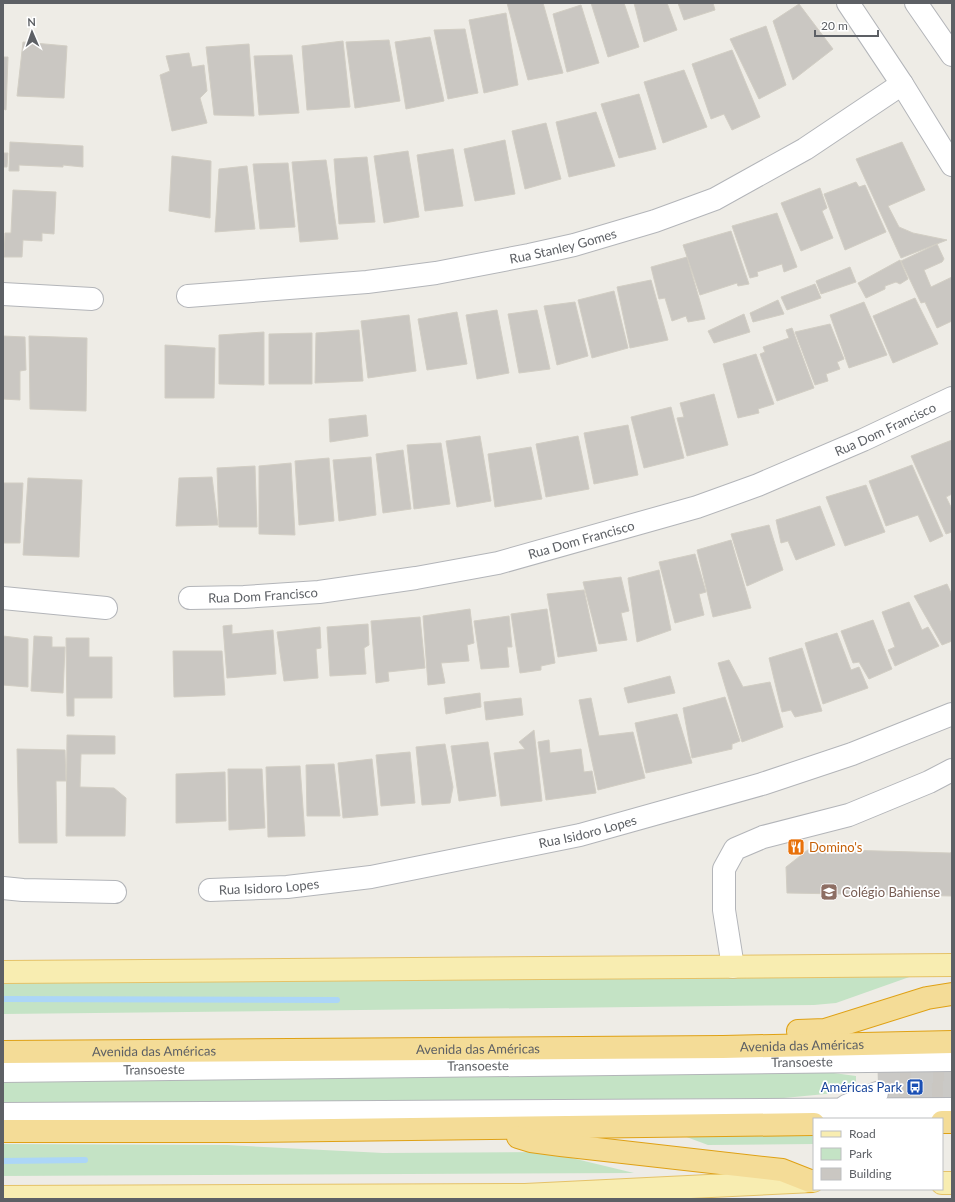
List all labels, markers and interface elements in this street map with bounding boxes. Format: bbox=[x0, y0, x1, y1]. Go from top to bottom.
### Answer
north arrow bbox=[12, 12, 52, 52]
scale bar bbox=[815, 12, 878, 38]
text: N bbox=[27, 15, 36, 28]
text: 20 m bbox=[821, 18, 848, 33]
street label: Rua Stanley Gomes bbox=[508, 225, 619, 267]
street label: Rua Dom Francisco bbox=[832, 399, 938, 459]
street label: Rua Dom Francisco bbox=[526, 517, 636, 562]
street label: Rua Dom Francisco bbox=[208, 584, 318, 606]
street label: Rua Isidoro Lopes bbox=[537, 811, 639, 851]
restaurant icon: Domino's bbox=[786, 837, 806, 857]
place label: Domino's bbox=[809, 839, 863, 855]
street label: Rua Isidoro Lopes bbox=[218, 875, 320, 898]
school or university icon: Colégio Bahiense bbox=[819, 882, 839, 902]
place label: Colégio Bahiense bbox=[842, 884, 940, 900]
street label: Avenida das Américas bbox=[740, 1036, 864, 1055]
street label: Avenida das Américas bbox=[416, 1040, 540, 1057]
street label: Avenida das Américas bbox=[92, 1043, 216, 1059]
street label: Transoeste bbox=[771, 1053, 833, 1070]
street label: Transoeste bbox=[447, 1057, 509, 1074]
street label: Transoeste bbox=[123, 1061, 185, 1078]
bus stop icon: Américas Park bbox=[905, 1077, 925, 1097]
place label: Américas Park bbox=[821, 1079, 902, 1095]
legend bbox=[813, 1118, 943, 1190]
text: Road bbox=[849, 1126, 876, 1141]
text: Park bbox=[849, 1146, 873, 1161]
text: Building bbox=[849, 1166, 892, 1181]

